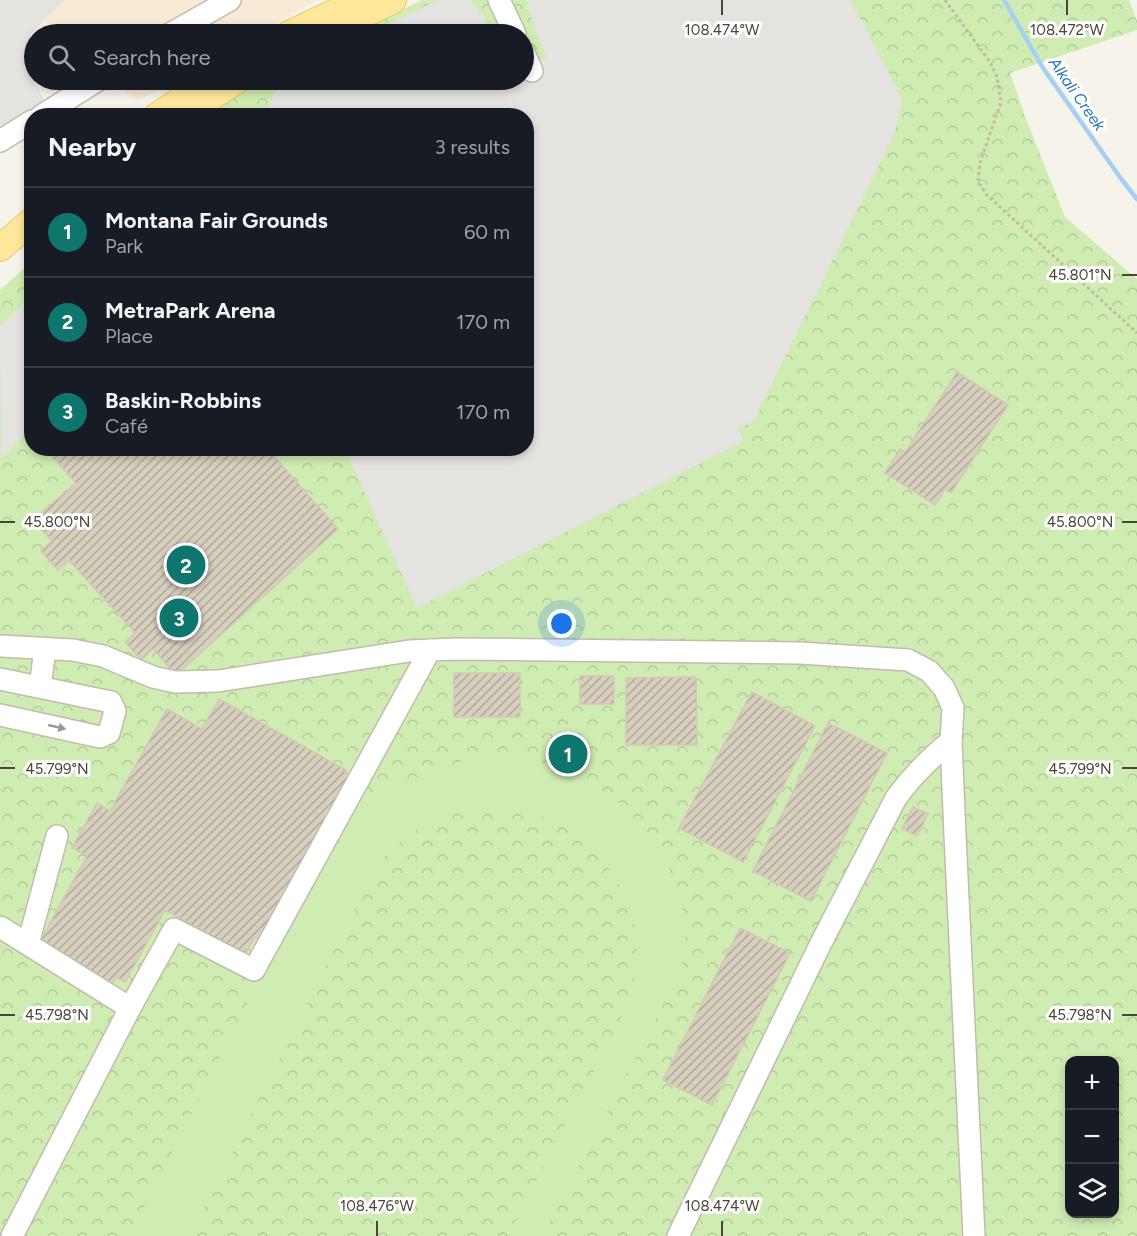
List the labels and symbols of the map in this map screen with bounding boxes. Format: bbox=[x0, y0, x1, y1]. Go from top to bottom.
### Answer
text: 108.474°W bbox=[685, 21, 760, 39]
text: 108.472°W bbox=[1030, 21, 1105, 39]
water label: Alkali Creek bbox=[1044, 53, 1110, 135]
text: 45.801°N bbox=[1048, 266, 1112, 284]
text: 45.800°N bbox=[24, 513, 90, 531]
text: 45.800°N bbox=[1047, 513, 1113, 531]
pin: 2 bbox=[166, 542, 206, 588]
pin: 3 bbox=[160, 596, 198, 640]
your location bbox=[547, 609, 576, 638]
one-way arrow bbox=[48, 723, 66, 733]
pin: 1 bbox=[548, 732, 588, 777]
text: 45.799°N bbox=[25, 760, 89, 778]
text: 45.799°N bbox=[1048, 760, 1112, 778]
text: 45.798°N bbox=[25, 1006, 89, 1024]
text: 45.798°N bbox=[1048, 1006, 1112, 1024]
text: 108.476°W bbox=[340, 1197, 415, 1215]
text: 108.474°W bbox=[685, 1197, 760, 1215]

